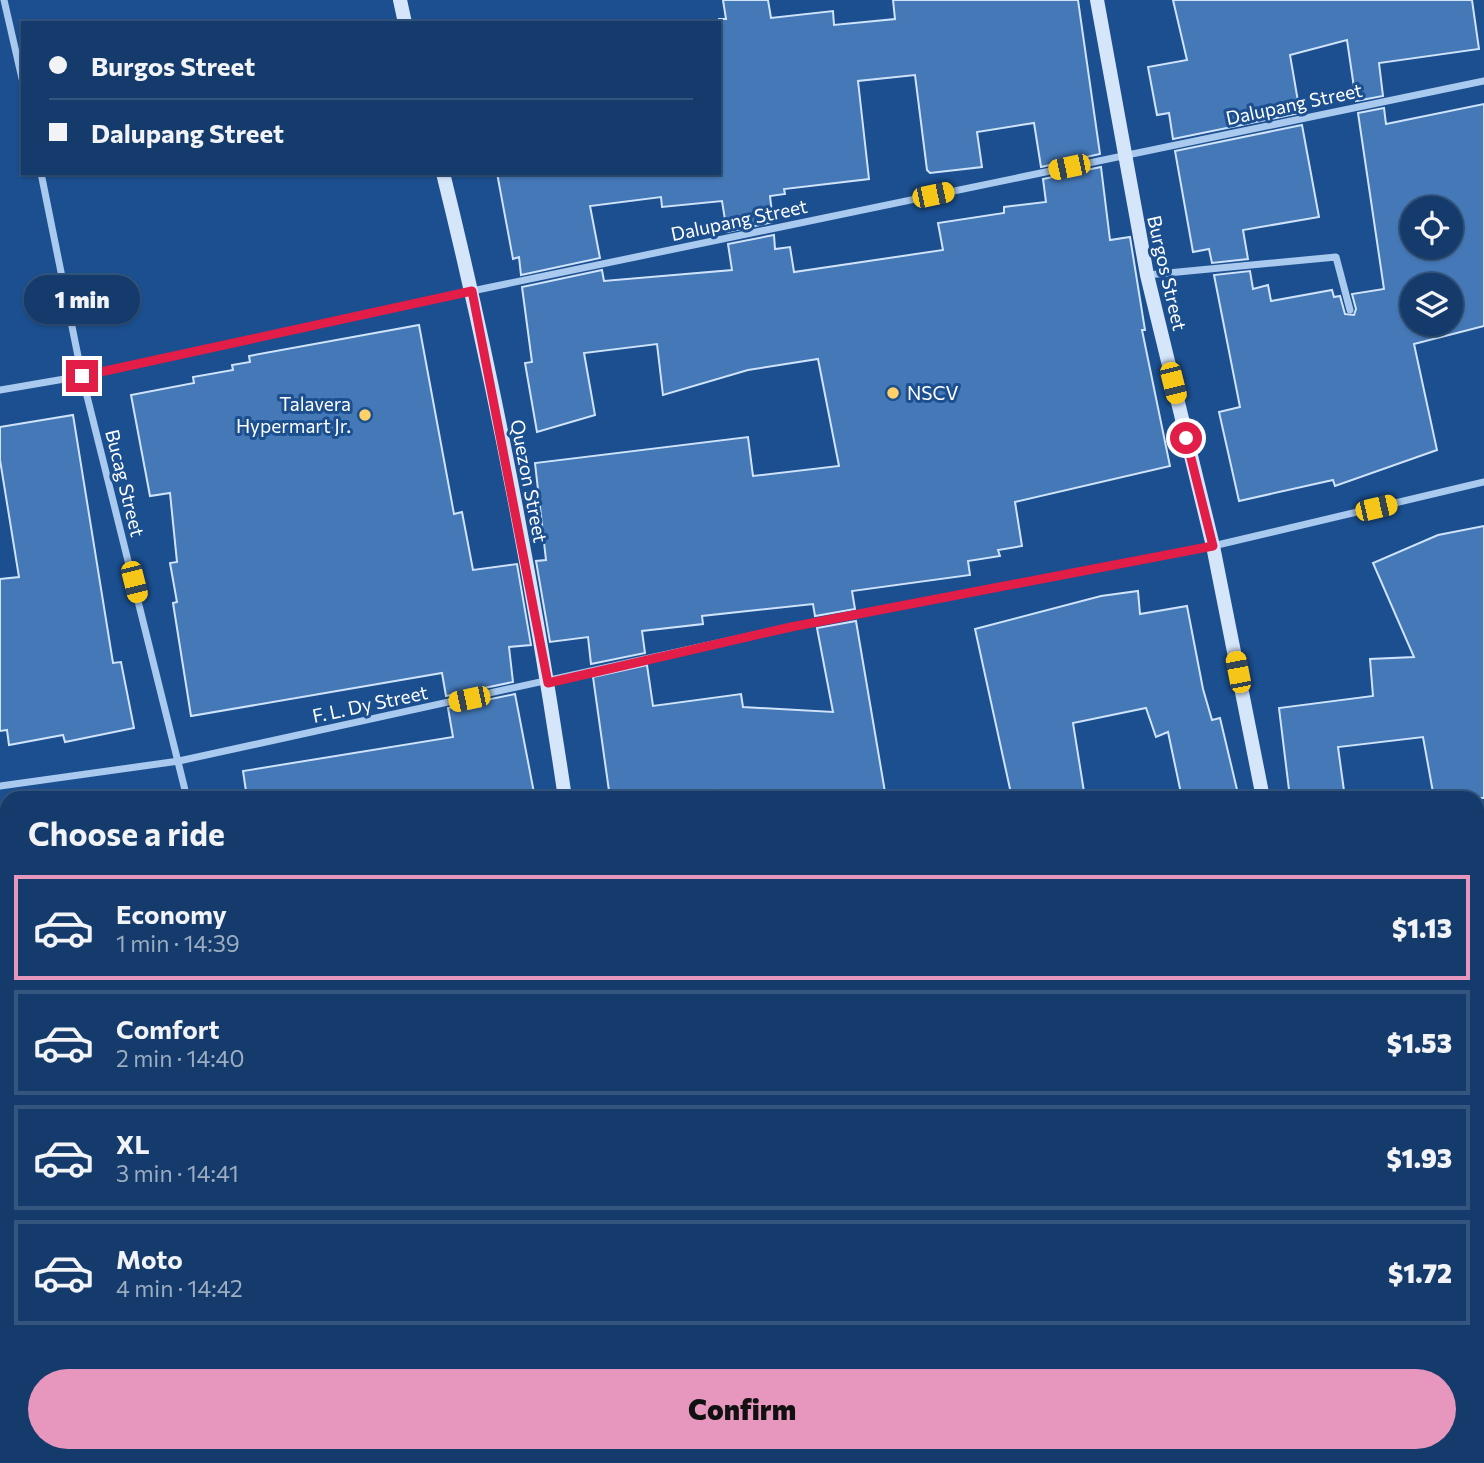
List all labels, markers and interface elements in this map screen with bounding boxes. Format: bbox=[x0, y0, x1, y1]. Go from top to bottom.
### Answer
text: Burgos Street bbox=[91, 50, 255, 81]
street label: Dalupang Street bbox=[1223, 78, 1365, 129]
text: Dalupang Street bbox=[91, 117, 284, 148]
car bbox=[1047, 152, 1092, 182]
car bbox=[911, 180, 956, 210]
street label: Dalupang Street bbox=[668, 194, 810, 245]
map controls bbox=[1400, 196, 1463, 336]
button: locate bbox=[1400, 196, 1463, 259]
street label: Burgos Street bbox=[1143, 213, 1192, 333]
button: layers bbox=[1400, 273, 1463, 336]
callout: 1 min bbox=[24, 274, 140, 324]
text: 1 min bbox=[54, 285, 110, 313]
route end bbox=[66, 360, 98, 392]
car bbox=[1158, 360, 1189, 406]
place label: NSCV bbox=[907, 381, 959, 404]
marker: NSCV bbox=[885, 385, 901, 401]
place label: Talavera Hypermart Jr. bbox=[236, 392, 351, 437]
marker: Talavera Hypermart Jr. bbox=[357, 407, 373, 423]
street label: Quezon Street bbox=[506, 417, 553, 545]
route start bbox=[1170, 422, 1202, 454]
street label: Bucag Street bbox=[101, 427, 150, 539]
car bbox=[1354, 493, 1399, 523]
car bbox=[119, 559, 150, 605]
car bbox=[1224, 649, 1253, 695]
street label: F. L. Dy Street bbox=[310, 680, 430, 727]
car bbox=[447, 684, 492, 714]
text: Choose a ride bbox=[28, 813, 225, 853]
icon: car bbox=[32, 896, 95, 959]
text: Economy bbox=[116, 898, 227, 929]
text: $1.13 bbox=[1392, 912, 1452, 943]
text: 1 min · 14:39 bbox=[116, 929, 240, 957]
icon: car bbox=[32, 1011, 95, 1074]
text: Comfort bbox=[116, 1013, 219, 1044]
text: $1.53 bbox=[1387, 1027, 1452, 1058]
text: 2 min · 14:40 bbox=[116, 1044, 244, 1072]
icon: car bbox=[32, 1126, 95, 1189]
text: XL bbox=[116, 1128, 150, 1159]
text: $1.93 bbox=[1386, 1142, 1452, 1173]
text: 3 min · 14:41 bbox=[116, 1159, 239, 1187]
icon: car bbox=[32, 1241, 95, 1304]
text: Moto bbox=[116, 1243, 183, 1274]
text: $1.72 bbox=[1388, 1257, 1452, 1288]
text: 4 min · 14:42 bbox=[116, 1274, 243, 1302]
button: Confirm bbox=[28, 1369, 1456, 1449]

